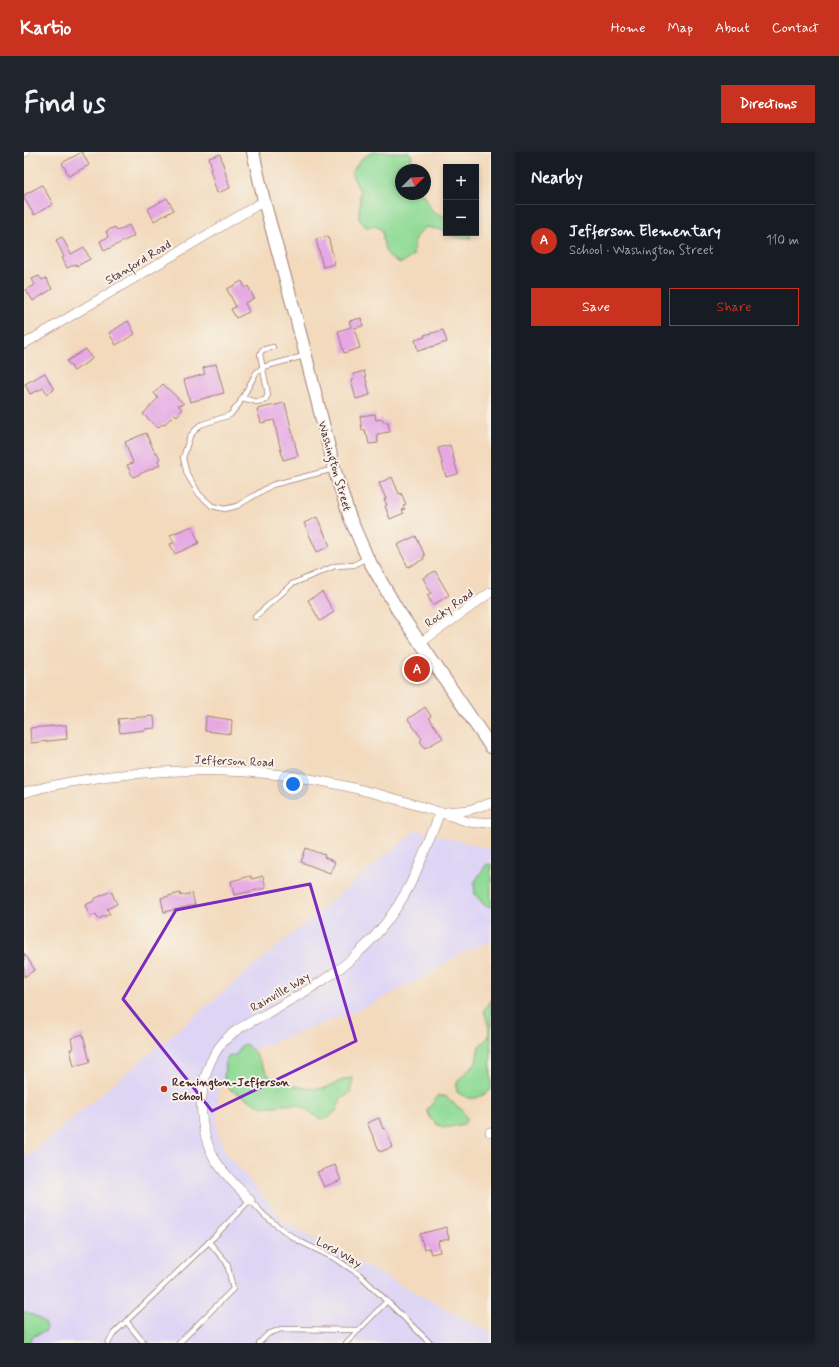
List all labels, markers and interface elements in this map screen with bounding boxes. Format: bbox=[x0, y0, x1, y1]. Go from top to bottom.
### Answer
text: Kartio bbox=[20, 16, 71, 41]
text: Home bbox=[611, 19, 645, 37]
text: Map bbox=[667, 19, 693, 37]
text: About bbox=[715, 19, 750, 37]
text: Contact bbox=[772, 19, 819, 37]
button: Directions bbox=[721, 85, 815, 123]
text: Find us bbox=[24, 86, 105, 123]
north arrow bbox=[395, 164, 431, 200]
map controls bbox=[443, 164, 479, 236]
button: + bbox=[443, 164, 479, 200]
text: Nearby bbox=[531, 167, 583, 189]
button: − bbox=[443, 200, 479, 236]
text: Jefferson Elementary bbox=[569, 222, 721, 242]
text: A bbox=[540, 232, 548, 249]
text: 110 m bbox=[766, 232, 799, 249]
street label: Stanford Road bbox=[103, 237, 175, 290]
text: School · Washington Street bbox=[569, 242, 714, 259]
button: Save bbox=[531, 288, 661, 326]
button: Share bbox=[669, 288, 799, 326]
street label: Washington Street bbox=[313, 419, 355, 514]
street label: Rocky Road bbox=[422, 586, 477, 632]
pin: A bbox=[404, 654, 430, 684]
street label: Jefferson Road bbox=[194, 753, 274, 771]
your location bbox=[283, 774, 303, 794]
street label: Rainville Way bbox=[248, 969, 313, 1016]
place label: Remington-Jefferson School bbox=[172, 1075, 290, 1105]
marker: Remington-Jefferson School bbox=[159, 1084, 169, 1094]
street label: Lord Way bbox=[313, 1234, 364, 1272]

